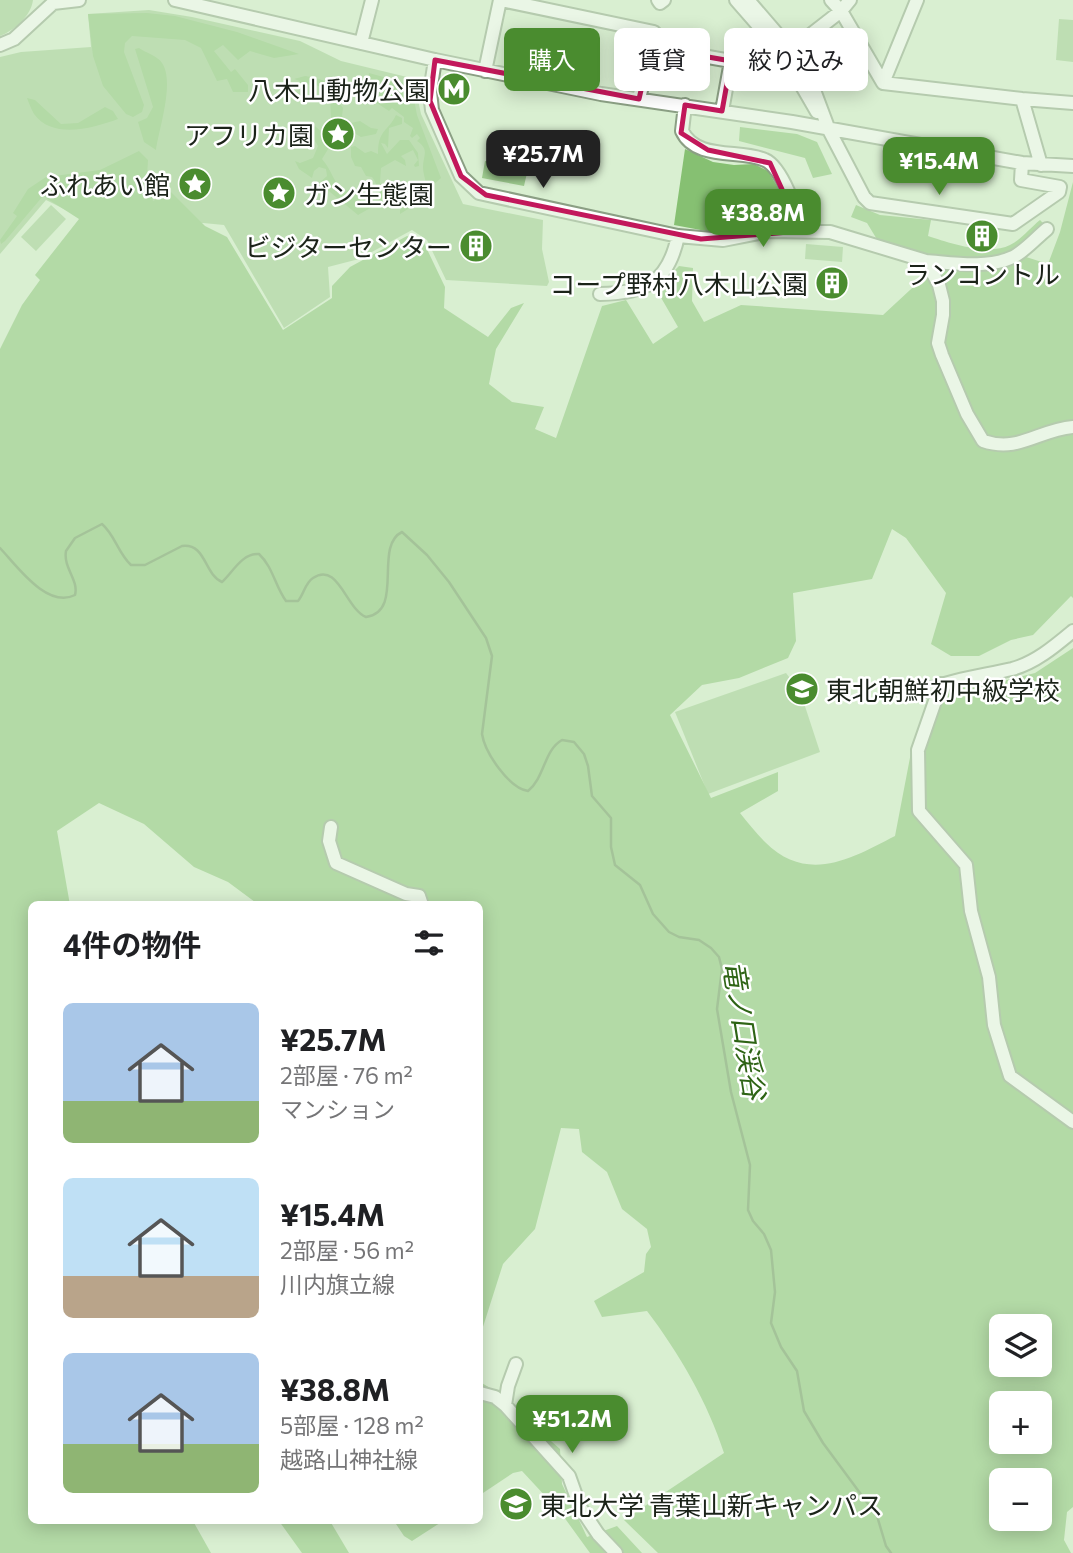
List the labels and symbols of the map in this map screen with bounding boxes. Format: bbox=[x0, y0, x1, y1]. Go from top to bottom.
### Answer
metro station icon: 八木山動物公園 bbox=[435, 70, 473, 108]
place label: 八木山動物公園 bbox=[248, 74, 430, 105]
place icon: アフリカ園 bbox=[319, 115, 357, 153]
place label: アフリカ園 bbox=[184, 119, 314, 150]
pin: ¥25.7M bbox=[486, 130, 600, 190]
pin: ¥15.4M bbox=[882, 138, 996, 197]
place icon: ふれあい館 bbox=[176, 165, 214, 203]
place label: ふれあい館 bbox=[40, 169, 170, 200]
place icon: ガン生態園 bbox=[260, 174, 298, 212]
place label: ガン生態園 bbox=[304, 178, 434, 209]
pin: ¥38.8M bbox=[706, 190, 820, 249]
building icon: ランコントル bbox=[963, 217, 1001, 255]
building icon: ビジターセンター bbox=[457, 227, 495, 265]
place label: ビジターセンター bbox=[245, 231, 452, 262]
place label: ランコントル bbox=[904, 258, 1060, 289]
building icon: コープ野村八木山公園 bbox=[813, 264, 851, 302]
place label: コープ野村八木山公園 bbox=[550, 268, 808, 299]
school or university icon: 東北朝鮮初中級学校 bbox=[783, 670, 821, 708]
place label: 東北朝鮮初中級学校 bbox=[826, 674, 1060, 705]
water label: 竜ノ口渓谷 bbox=[717, 958, 773, 1104]
pin: ¥51.2M bbox=[515, 1396, 629, 1455]
school or university icon: 東北大学 青葉山新キャンパス bbox=[497, 1485, 535, 1523]
place label: 東北大学 青葉山新キャンパス bbox=[540, 1489, 883, 1520]

